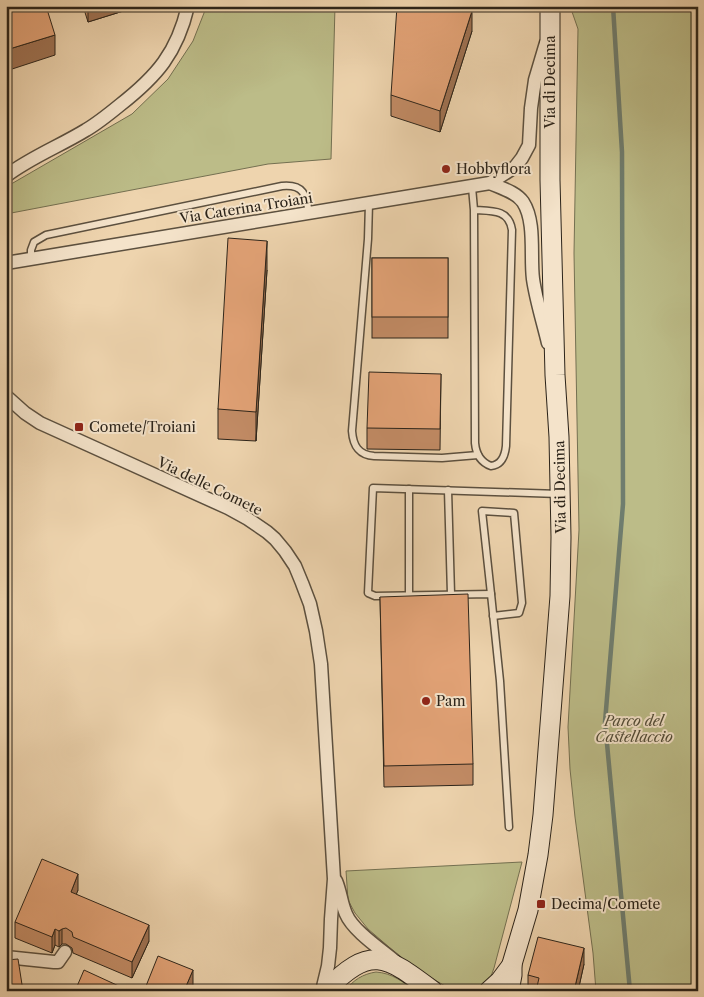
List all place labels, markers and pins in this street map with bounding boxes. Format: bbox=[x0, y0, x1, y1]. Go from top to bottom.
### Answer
place label: Hobbyflora bbox=[456, 160, 532, 178]
marker: Hobbyflora bbox=[440, 163, 452, 175]
place label: Comete/Troiani bbox=[89, 418, 196, 436]
marker: Comete/Troiani bbox=[73, 421, 85, 433]
place label: Pam bbox=[436, 692, 465, 710]
marker: Pam bbox=[420, 695, 432, 707]
place label: Decima/Comete bbox=[551, 895, 660, 913]
marker: Decima/Comete bbox=[535, 898, 547, 910]

